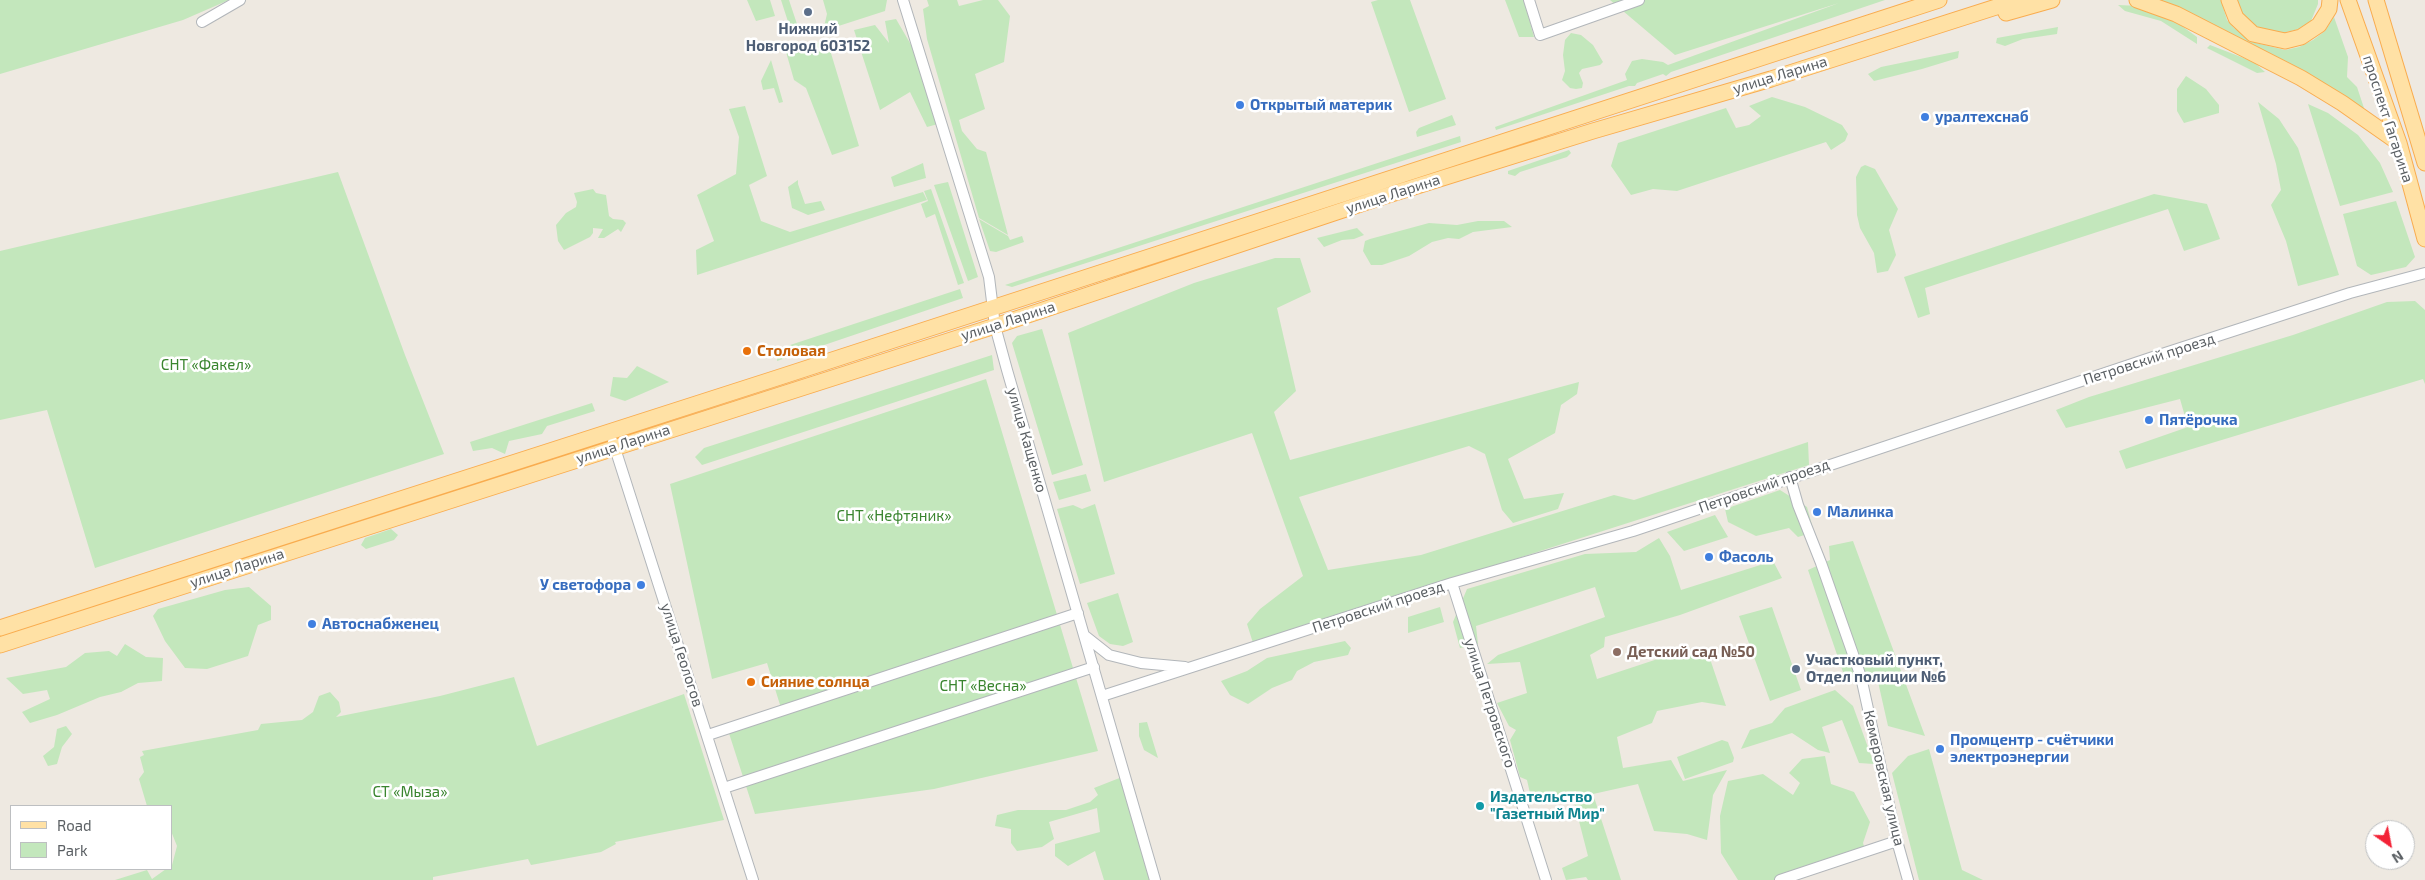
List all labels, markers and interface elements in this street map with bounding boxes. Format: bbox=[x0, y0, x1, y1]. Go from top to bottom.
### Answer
marker: Нижний Новгород 603152 bbox=[802, 6, 814, 18]
place label: Нижний Новгород 603152 bbox=[746, 20, 870, 55]
street label: улица Ларина bbox=[1731, 52, 1829, 98]
street label: проспект Гагарина bbox=[2359, 53, 2417, 185]
place label: Открытый материк bbox=[1250, 96, 1392, 114]
marker: Открытый материк bbox=[1234, 99, 1246, 111]
place label: уралтехснаб bbox=[1935, 108, 2029, 126]
marker: уралтехснаб bbox=[1919, 111, 1931, 123]
street label: улица Ларина bbox=[1344, 170, 1442, 218]
street label: улица Ларина bbox=[959, 297, 1057, 345]
street label: Петровский проезд bbox=[2081, 329, 2217, 389]
place label: Столовая bbox=[757, 342, 826, 360]
marker: Столовая bbox=[741, 345, 753, 357]
park label: СНТ «Факел» bbox=[161, 356, 251, 374]
street label: улица Кащенко bbox=[1003, 385, 1051, 495]
place label: Пятёрочка bbox=[2159, 411, 2238, 429]
marker: Пятёрочка bbox=[2143, 414, 2155, 426]
street label: улица Ларина bbox=[574, 420, 672, 468]
street label: Петровский проезд bbox=[1696, 455, 1832, 517]
place label: Малинка bbox=[1827, 503, 1894, 521]
marker: Малинка bbox=[1811, 506, 1823, 518]
park label: СНТ «Нефтяник» bbox=[836, 507, 952, 525]
street label: улица Ларина bbox=[188, 544, 286, 592]
place label: Фасоль bbox=[1719, 548, 1774, 566]
marker: Фасоль bbox=[1703, 551, 1715, 563]
place label: У светофора bbox=[540, 576, 631, 594]
street label: Петровский проезд bbox=[1310, 577, 1446, 637]
marker: У светофора bbox=[635, 579, 647, 591]
street label: улица Геологов bbox=[657, 601, 707, 709]
place label: Автоснабженец bbox=[322, 615, 439, 633]
marker: Автоснабженец bbox=[306, 618, 318, 630]
street label: улица Петровского bbox=[1461, 636, 1519, 770]
place label: Детский сад №50 bbox=[1627, 643, 1755, 661]
marker: Детский сад №50 bbox=[1611, 646, 1623, 658]
place label: Участковый пункт, Отдел полиции №6 bbox=[1806, 651, 1946, 686]
marker: Участковый пункт, Отдел полиции №6 bbox=[1790, 663, 1802, 675]
place label: Сияние солнца bbox=[761, 673, 870, 691]
marker: Сияние солнца bbox=[745, 676, 757, 688]
park label: СНТ «Весна» bbox=[940, 677, 1026, 695]
street label: Кемеровская улица bbox=[1860, 708, 1908, 848]
place label: Промцентр - счётчики электроэнергии bbox=[1950, 731, 2114, 766]
marker: Промцентр - счётчики электроэнергии bbox=[1934, 743, 1946, 755]
park label: СТ «Мыза» bbox=[373, 783, 447, 801]
place label: Издательство "Газетный Мир" bbox=[1490, 788, 1605, 823]
marker: Издательство "Газетный Мир" bbox=[1474, 800, 1486, 812]
legend bbox=[10, 805, 172, 870]
text: Road bbox=[57, 816, 92, 834]
north arrow bbox=[2365, 820, 2415, 870]
text: Park bbox=[57, 841, 88, 859]
text: N bbox=[2389, 847, 2407, 867]

